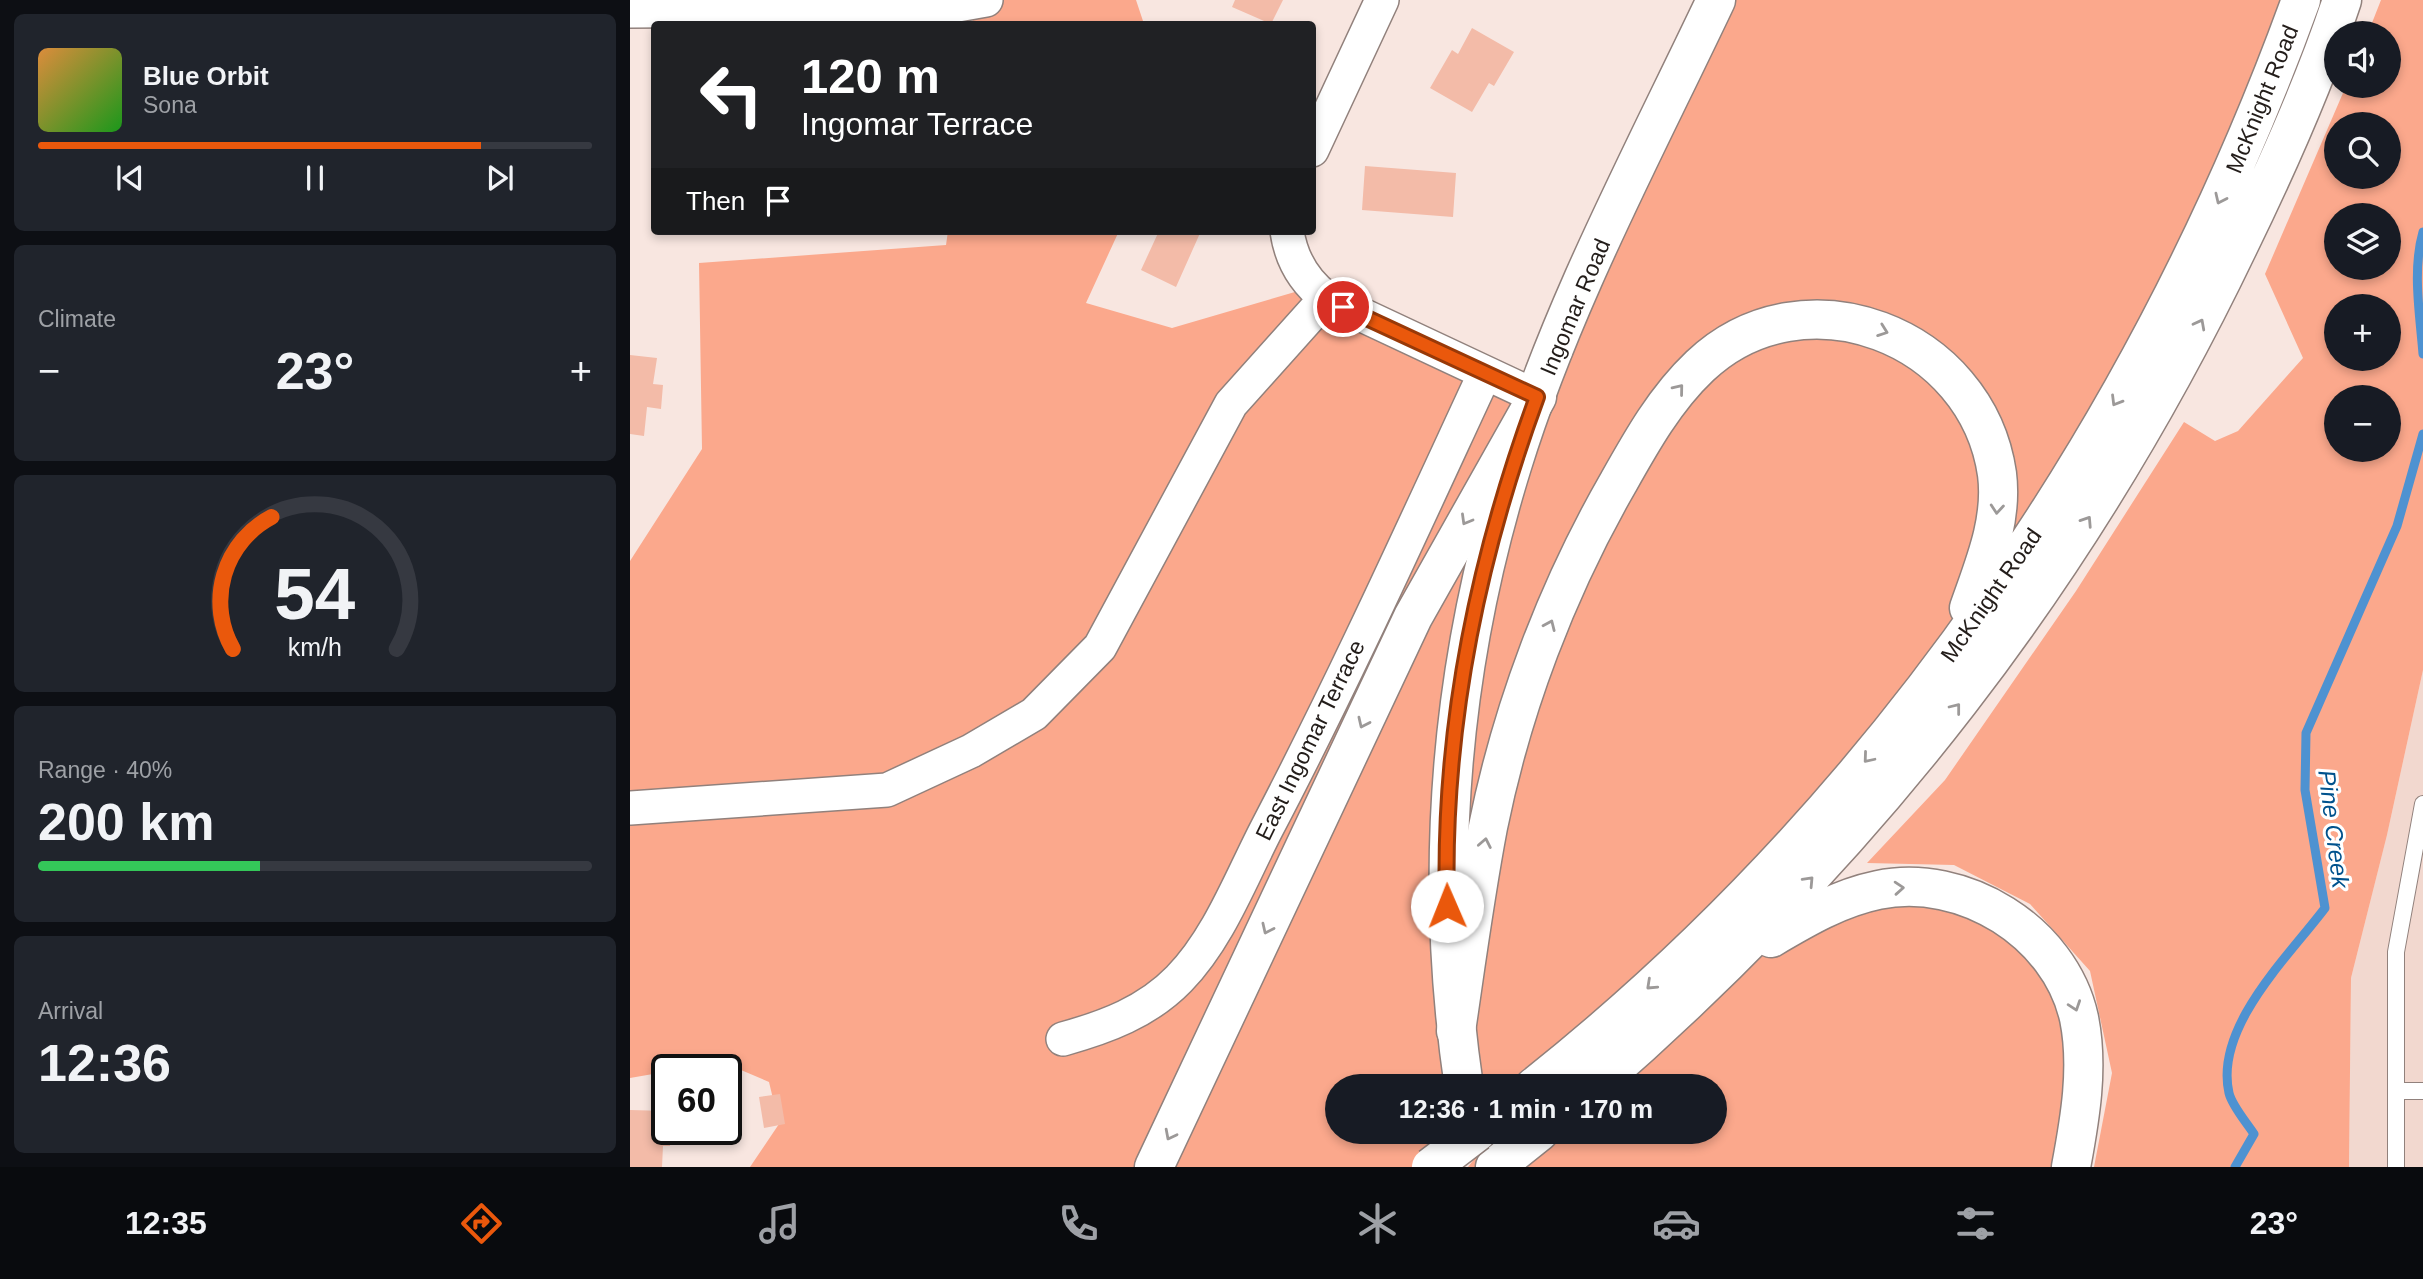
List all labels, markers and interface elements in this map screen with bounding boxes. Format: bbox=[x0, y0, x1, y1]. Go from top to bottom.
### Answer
street label: McKnight Road bbox=[2220, 21, 2304, 177]
map controls bbox=[2324, 21, 2401, 462]
button: sound bbox=[2324, 21, 2401, 98]
icon: left bbox=[686, 49, 777, 140]
text: 120 m bbox=[801, 49, 940, 103]
text: Blue Orbit bbox=[143, 61, 269, 91]
text: Sona bbox=[143, 92, 197, 118]
text: Ingomar Terrace bbox=[801, 106, 1033, 142]
button: search bbox=[2324, 112, 2401, 189]
icon: previous bbox=[111, 159, 149, 197]
icon: pause bbox=[296, 159, 334, 197]
icon: next bbox=[481, 159, 519, 197]
icon: arrive bbox=[759, 182, 797, 220]
text: Then bbox=[686, 186, 745, 216]
one-way arrow bbox=[2214, 192, 2228, 204]
button: layers bbox=[2324, 203, 2401, 280]
street label: Ingomar Road bbox=[1535, 235, 1615, 379]
pin bbox=[1313, 277, 1373, 337]
icon: arrive bbox=[1324, 288, 1362, 326]
button: + bbox=[2324, 294, 2401, 371]
text: Climate bbox=[38, 306, 116, 332]
one-way arrow bbox=[2192, 319, 2206, 331]
one-way arrow bbox=[1876, 323, 1888, 337]
text: 23° bbox=[276, 342, 354, 400]
text: − bbox=[38, 350, 60, 392]
text: + bbox=[570, 350, 592, 392]
one-way arrow bbox=[1670, 385, 1683, 397]
button: − bbox=[2324, 385, 2401, 462]
one-way arrow bbox=[2111, 394, 2124, 407]
one-way arrow bbox=[1990, 504, 2005, 515]
one-way arrow bbox=[1461, 513, 1474, 526]
one-way arrow bbox=[2079, 516, 2092, 529]
street label: McKnight Road bbox=[1935, 523, 2047, 667]
text: 54 bbox=[275, 554, 356, 635]
one-way arrow bbox=[1542, 620, 1556, 632]
text: km/h bbox=[288, 633, 342, 661]
street label: East Ingomar Terrace bbox=[1250, 636, 1370, 844]
one-way arrow bbox=[1948, 703, 1961, 715]
one-way arrow bbox=[1358, 716, 1372, 728]
one-way arrow bbox=[1864, 749, 1876, 762]
text: Range · 40% bbox=[38, 757, 172, 783]
water label: Pine Creek bbox=[2313, 768, 2355, 892]
text: 200 km bbox=[38, 793, 214, 851]
one-way arrow bbox=[1477, 837, 1492, 849]
position arrow bbox=[1410, 869, 1484, 943]
one-way arrow bbox=[1801, 876, 1813, 889]
one-way arrow bbox=[1894, 881, 1905, 896]
one-way arrow bbox=[1261, 922, 1275, 934]
one-way arrow bbox=[1646, 976, 1659, 989]
text: Arrival bbox=[38, 998, 103, 1024]
one-way arrow bbox=[2067, 999, 2081, 1012]
text: 12:36 bbox=[38, 1034, 171, 1092]
speed limit sign: 60 bbox=[651, 1054, 742, 1145]
text: 12:36 · 1 min · 170 m bbox=[1399, 1094, 1653, 1124]
one-way arrow bbox=[1165, 1128, 1179, 1140]
icon: directions bbox=[457, 1199, 506, 1248]
icon: music bbox=[755, 1199, 804, 1248]
icon: phone bbox=[1054, 1199, 1103, 1248]
icon: climate bbox=[1353, 1199, 1402, 1248]
icon: car bbox=[1652, 1199, 1701, 1248]
icon: filters bbox=[1951, 1199, 2000, 1248]
text: 12:35 bbox=[125, 1205, 207, 1241]
text: 23° bbox=[2250, 1205, 2298, 1241]

